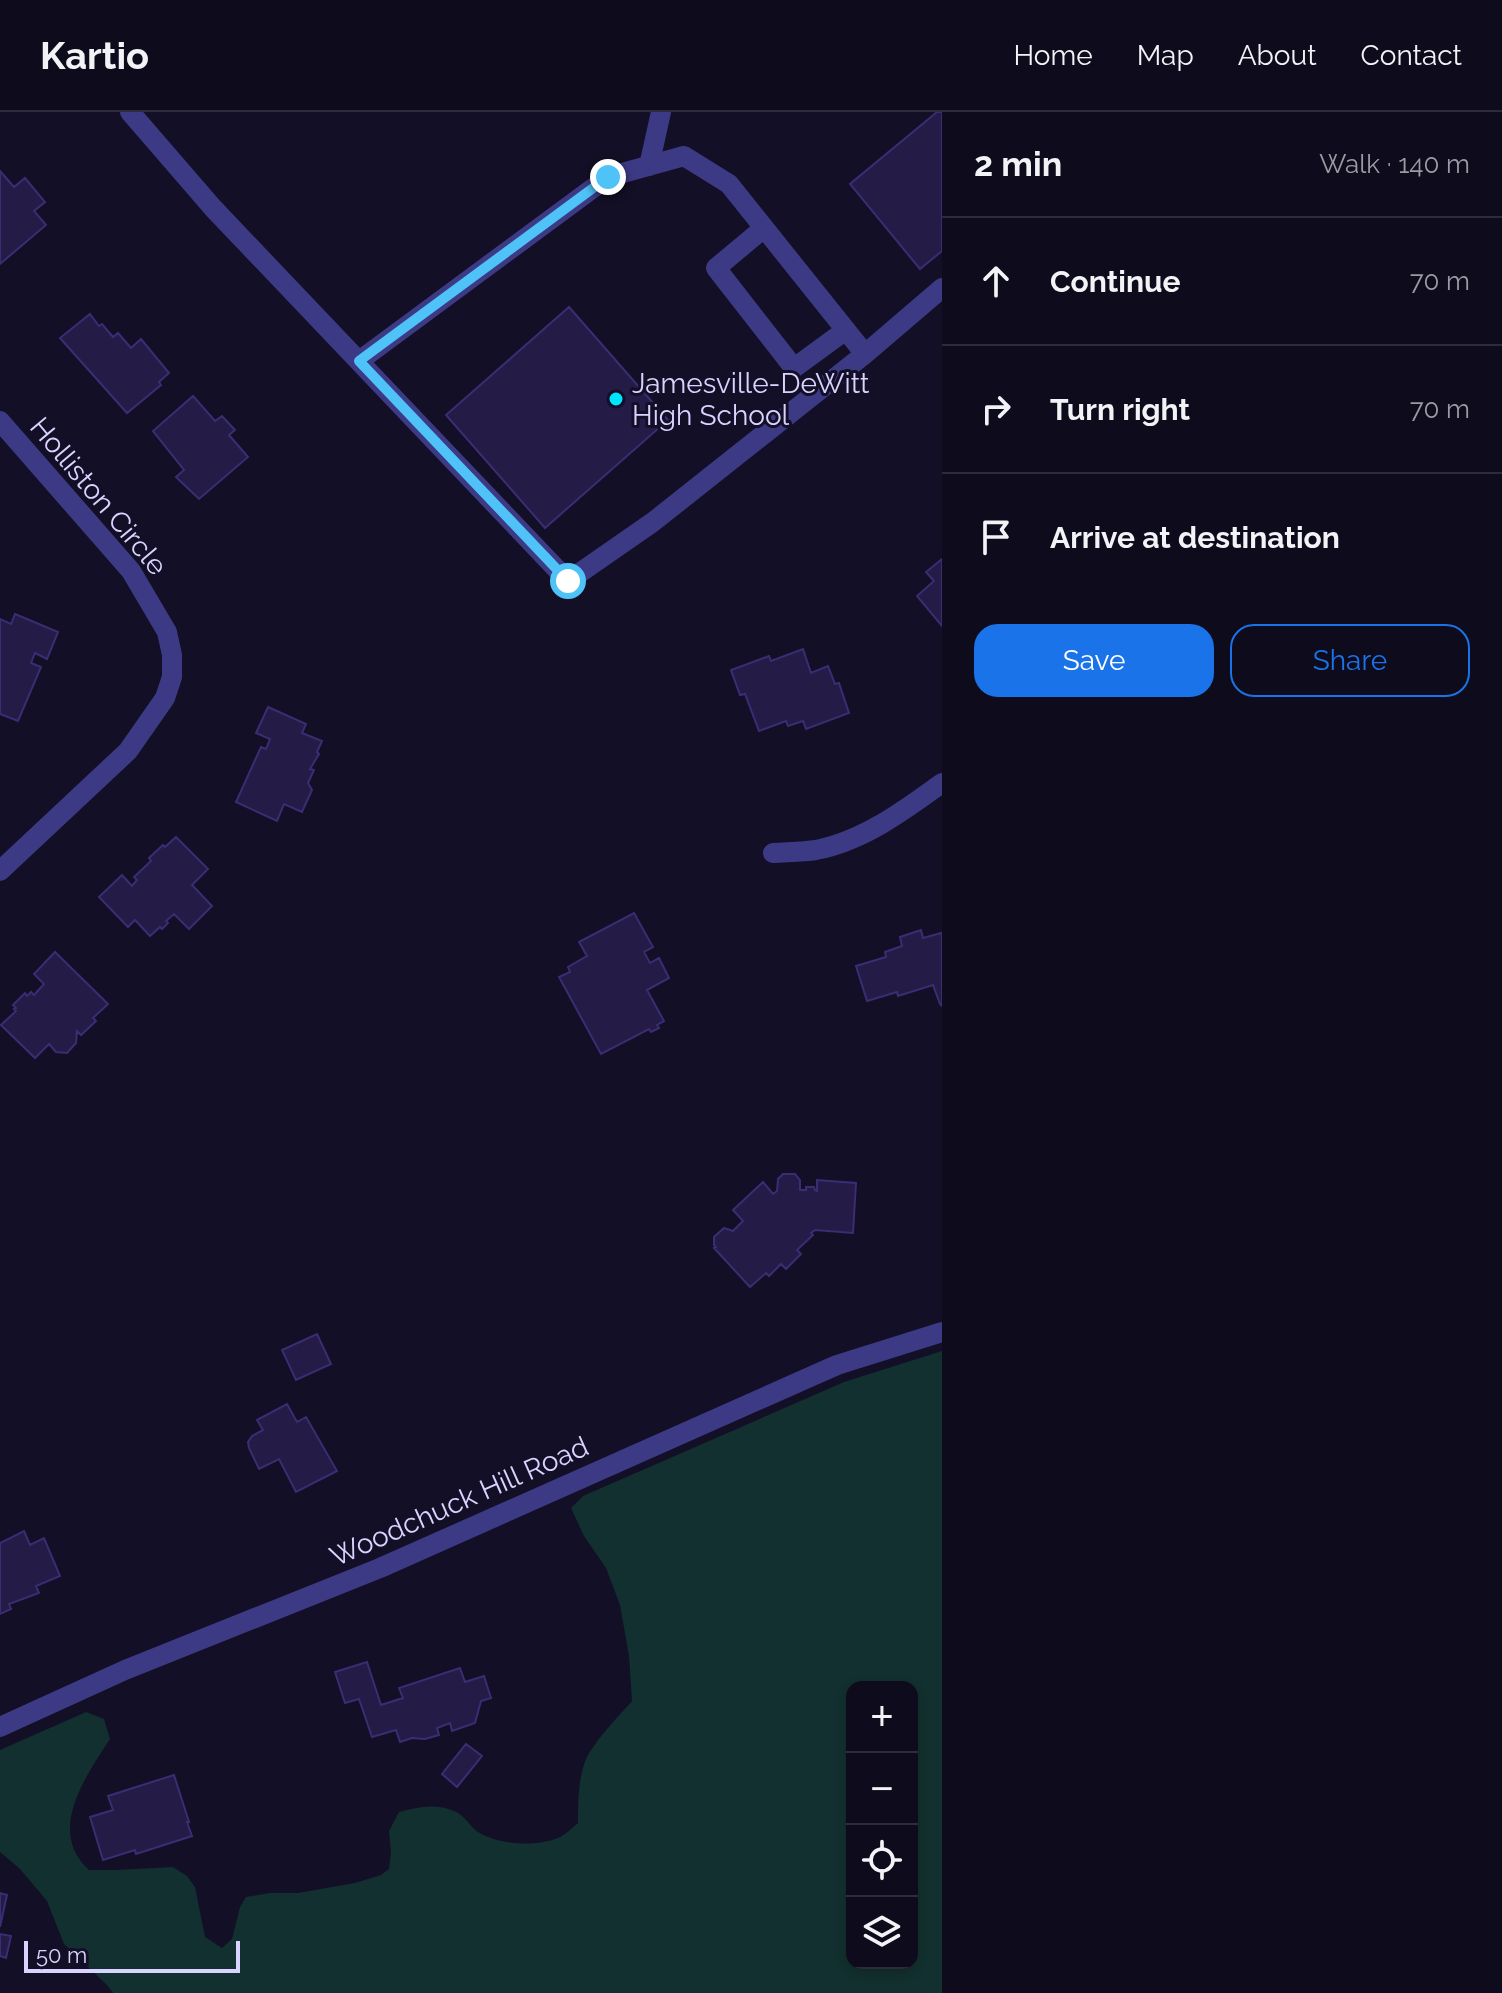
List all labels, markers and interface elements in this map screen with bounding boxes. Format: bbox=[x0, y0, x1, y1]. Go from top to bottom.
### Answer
text: Kartio bbox=[40, 33, 149, 78]
text: Home bbox=[1013, 39, 1093, 72]
text: Map bbox=[1137, 39, 1194, 72]
text: About bbox=[1238, 39, 1317, 72]
text: Contact bbox=[1361, 39, 1462, 72]
text: 2 min bbox=[974, 144, 1062, 184]
text: Walk · 140 m bbox=[1319, 149, 1470, 179]
route end bbox=[590, 159, 626, 195]
icon: ahead bbox=[974, 259, 1018, 303]
text: Continue bbox=[1050, 264, 1181, 299]
text: 70 m bbox=[1410, 266, 1470, 296]
place label: Jamesville-DeWitt High School bbox=[632, 367, 870, 432]
icon: right bbox=[974, 387, 1018, 431]
marker: Jamesville-DeWitt High School bbox=[607, 390, 625, 408]
text: Turn right bbox=[1050, 392, 1190, 427]
text: 70 m bbox=[1410, 394, 1470, 424]
street label: Holliston Circle bbox=[23, 411, 174, 582]
icon: arrive bbox=[974, 515, 1018, 559]
text: Arrive at destination bbox=[1050, 520, 1340, 555]
route start bbox=[550, 563, 586, 599]
button: Save bbox=[974, 624, 1214, 697]
button: Share bbox=[1230, 624, 1470, 697]
street label: Woodchuck Hill Road bbox=[325, 1430, 593, 1573]
map controls bbox=[846, 1681, 918, 1969]
button: + bbox=[846, 1681, 918, 1753]
button: − bbox=[846, 1753, 918, 1825]
button: locate bbox=[846, 1825, 918, 1897]
button: layers bbox=[846, 1897, 918, 1969]
scale bar bbox=[24, 1937, 240, 1973]
text: 50 m bbox=[36, 1942, 87, 1968]

